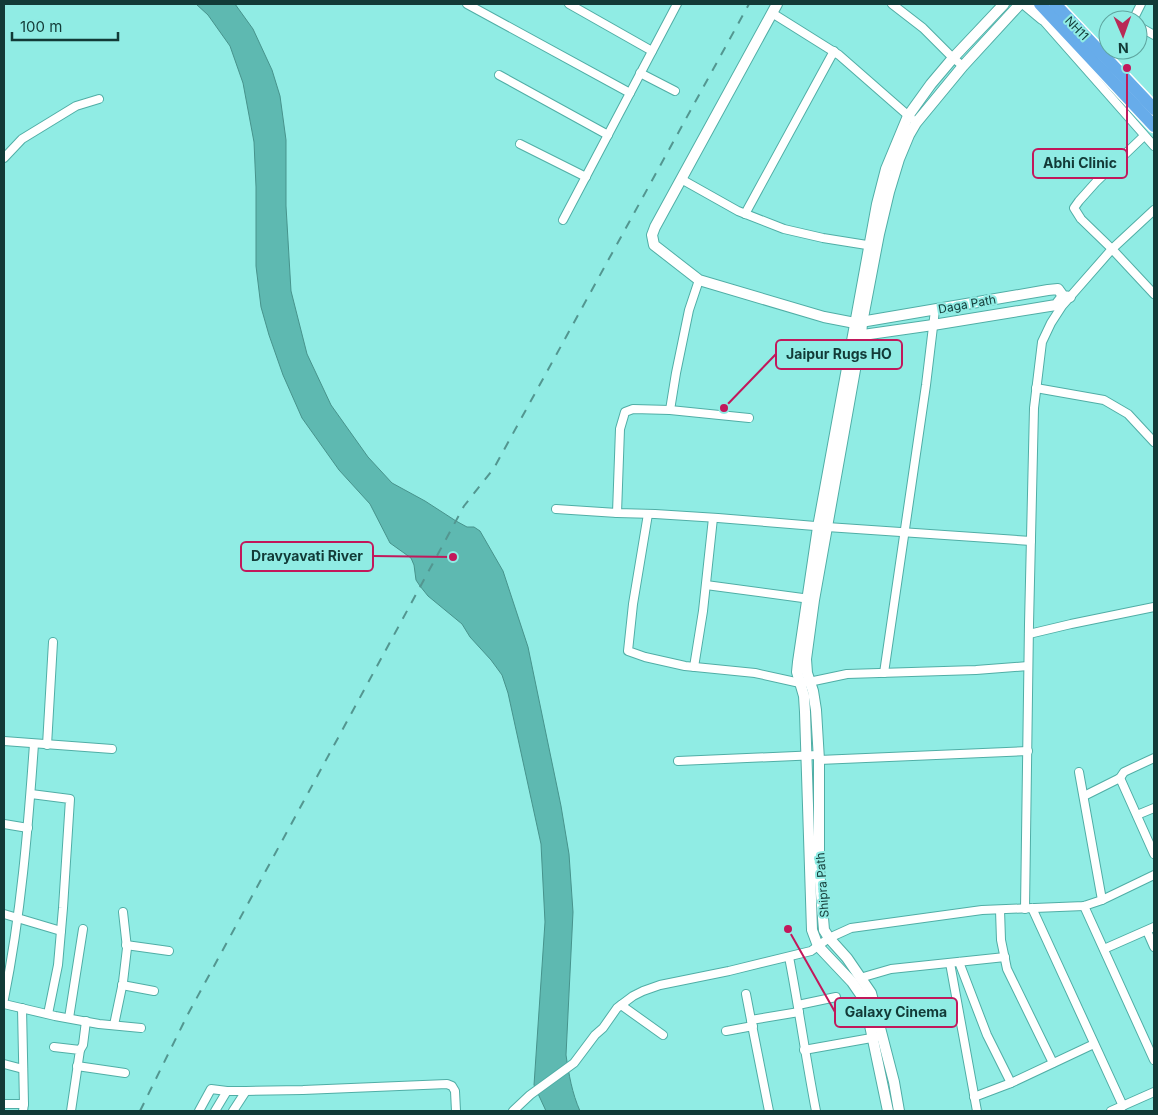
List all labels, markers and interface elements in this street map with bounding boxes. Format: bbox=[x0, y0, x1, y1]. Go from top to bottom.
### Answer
scale bar bbox=[12, 10, 119, 42]
north arrow bbox=[1098, 10, 1148, 60]
street label: NH11 bbox=[1062, 13, 1092, 43]
text: 100 m bbox=[20, 17, 62, 36]
text: N bbox=[1118, 40, 1129, 57]
callout: Abhi Clinic bbox=[1033, 149, 1127, 178]
text: Abhi Clinic bbox=[1043, 154, 1117, 171]
street label: Daga Path bbox=[937, 292, 997, 316]
callout: Jaipur Rugs HO bbox=[776, 340, 902, 369]
text: Jaipur Rugs HO bbox=[786, 345, 892, 362]
callout: Dravyavati River bbox=[241, 542, 373, 571]
text: Dravyavati River bbox=[251, 547, 363, 564]
street label: Shipra Path bbox=[812, 852, 832, 918]
callout: Galaxy Cinema bbox=[835, 998, 957, 1027]
text: Galaxy Cinema bbox=[845, 1003, 947, 1020]

